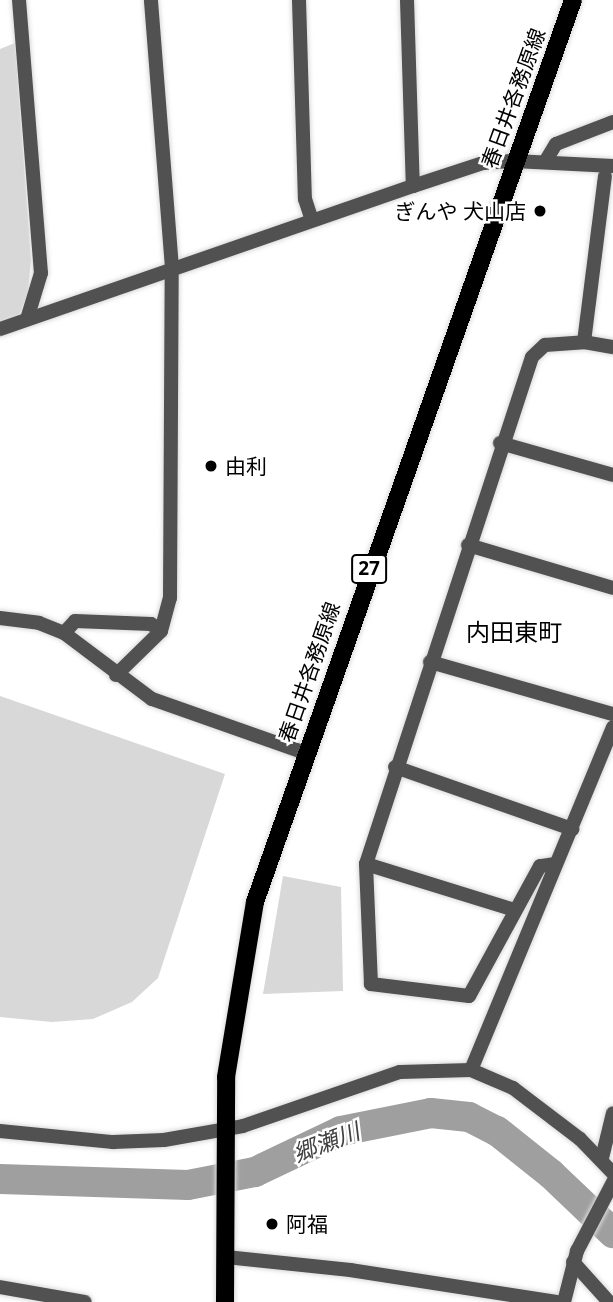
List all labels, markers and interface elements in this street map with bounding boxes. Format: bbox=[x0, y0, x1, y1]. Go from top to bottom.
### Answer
street label: 春日井各務原線 bbox=[476, 25, 550, 171]
place label: ぎんや 犬山店 bbox=[395, 198, 526, 224]
marker: ぎんや 犬山店 bbox=[532, 203, 548, 219]
place label: 由利 bbox=[225, 453, 267, 479]
marker: 由利 bbox=[203, 458, 219, 474]
road number: 27 bbox=[350, 554, 388, 584]
street label: 春日井各務原線 bbox=[273, 598, 345, 746]
district label: 内田東町 bbox=[466, 618, 562, 646]
water label: 郷瀬川 bbox=[289, 1117, 363, 1167]
place label: 阿福 bbox=[286, 1211, 328, 1237]
marker: 阿福 bbox=[264, 1216, 280, 1232]

